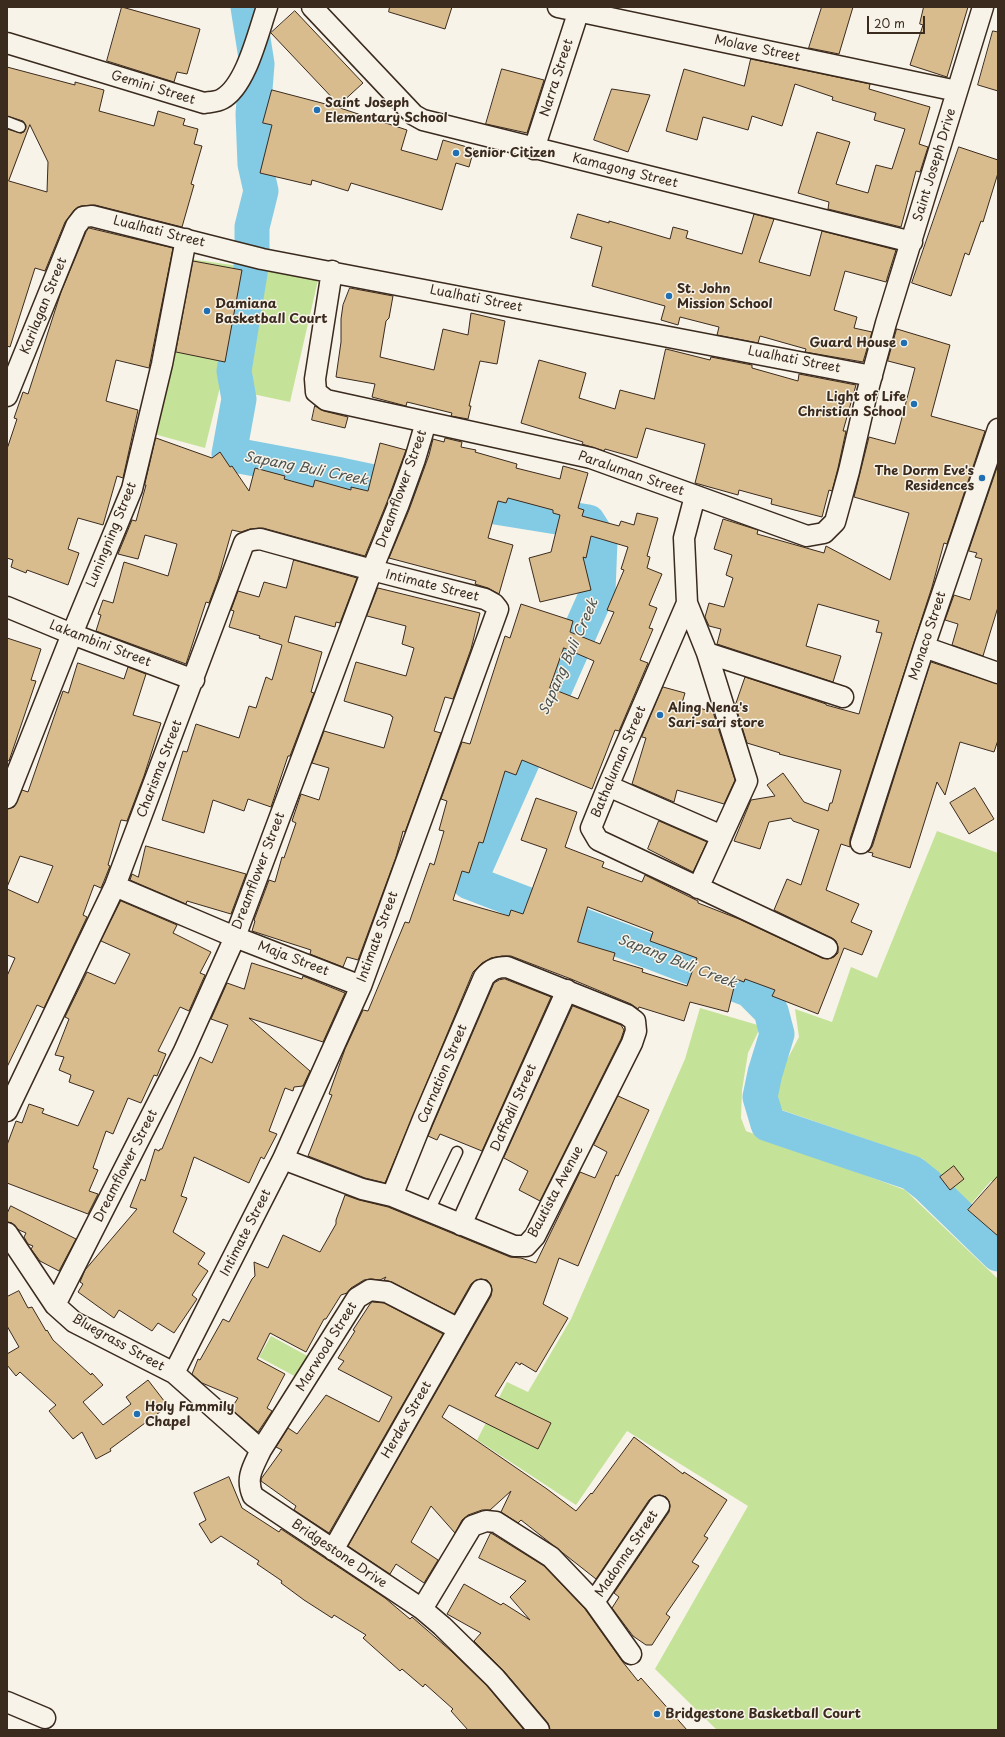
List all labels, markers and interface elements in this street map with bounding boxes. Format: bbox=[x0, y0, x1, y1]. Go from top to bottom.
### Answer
scale bar bbox=[869, 8, 927, 34]
text: 20 m bbox=[874, 14, 905, 32]
street label: Molave Street bbox=[713, 32, 801, 66]
street label: Narra Street bbox=[537, 37, 577, 119]
street label: Gemini Street bbox=[109, 68, 197, 108]
place label: Saint Joseph Elementary School bbox=[325, 95, 447, 126]
marker: Saint Joseph Elementary School bbox=[312, 105, 322, 115]
street label: Saint Joseph Drive bbox=[910, 107, 960, 223]
place label: Senior Citizen bbox=[464, 145, 555, 161]
marker: Senior Citizen bbox=[451, 148, 461, 158]
street label: Kamagong Street bbox=[571, 150, 679, 192]
street label: Lualhati Street bbox=[112, 213, 206, 251]
street label: Karilagan Street bbox=[17, 255, 71, 357]
place label: St. John Mission School bbox=[677, 281, 772, 312]
street label: Lualhati Street bbox=[428, 282, 524, 316]
marker: St. John Mission School bbox=[664, 291, 674, 301]
place label: Damiana Basketball Court bbox=[215, 296, 328, 327]
marker: Damiana Basketball Court bbox=[202, 306, 212, 316]
place label: Guard House bbox=[810, 335, 896, 351]
marker: Guard House bbox=[899, 338, 909, 348]
street label: Lualhati Street bbox=[746, 343, 842, 377]
place label: Light of Life Christian School bbox=[798, 389, 906, 420]
marker: Light of Life Christian School bbox=[909, 399, 919, 409]
street label: Dreamflower Street bbox=[373, 428, 431, 550]
water label: Sapang Buli Creek bbox=[243, 449, 369, 489]
street label: Paraluman Street bbox=[576, 449, 686, 499]
place label: The Dorm Eve's Residences bbox=[874, 463, 974, 494]
marker: The Dorm Eve's Residences bbox=[977, 473, 987, 483]
street label: Luningning Street bbox=[84, 480, 140, 590]
street label: Intimate Street bbox=[384, 567, 480, 605]
street label: Monaco Street bbox=[906, 590, 950, 682]
water label: Sapang Buli Creek bbox=[536, 596, 602, 718]
street label: Lakambini Street bbox=[47, 617, 153, 671]
place label: Aling Nena's Sari-sari store bbox=[668, 700, 764, 731]
street label: Bathaluman Street bbox=[588, 704, 650, 820]
marker: Aling Nena's Sari-sari store bbox=[655, 710, 665, 720]
street label: Charisma Street bbox=[134, 718, 186, 820]
street label: Dreamflower Street bbox=[229, 810, 289, 932]
street label: Intimate Street bbox=[354, 889, 402, 985]
water label: Sapang Buli Creek bbox=[615, 932, 739, 992]
street label: Maja Street bbox=[255, 938, 331, 980]
street label: Carnation Street bbox=[415, 1022, 471, 1126]
street label: Daffodil Street bbox=[488, 1062, 540, 1154]
street label: Dreamflower Street bbox=[91, 1107, 161, 1225]
street label: Bautista Avenue bbox=[525, 1143, 587, 1241]
street label: Intimate Street bbox=[217, 1187, 275, 1279]
street label: Marwood Street bbox=[293, 1299, 361, 1395]
street label: Bluegrass Street bbox=[69, 1311, 167, 1375]
street label: Herdex Street bbox=[379, 1379, 435, 1461]
place label: Holy Fammily Chapel bbox=[145, 1399, 234, 1430]
marker: Holy Fammily Chapel bbox=[132, 1409, 142, 1419]
street label: Madonna Street bbox=[592, 1508, 662, 1600]
street label: Bridgestone Drive bbox=[288, 1516, 390, 1592]
place label: Bridgestone Basketball Court bbox=[665, 1706, 861, 1722]
marker: Bridgestone Basketball Court bbox=[652, 1709, 662, 1719]

